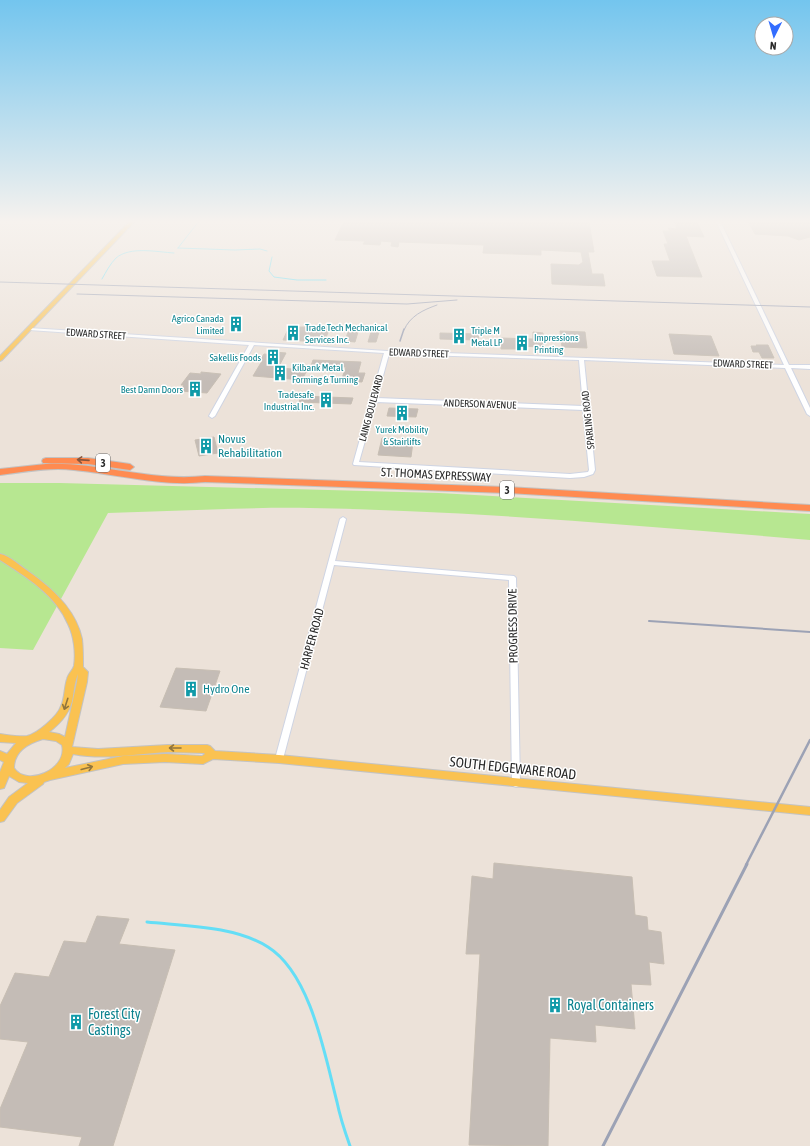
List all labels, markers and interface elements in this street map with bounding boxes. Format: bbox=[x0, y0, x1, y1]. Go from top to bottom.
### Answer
north arrow bbox=[754, 16, 794, 56]
text: N bbox=[769, 40, 777, 52]
place label: Agrico Canada Limited bbox=[172, 313, 224, 336]
building icon: Agrico Canada Limited bbox=[227, 315, 245, 333]
place label: Trade Tech Mechanical Services Inc. bbox=[305, 322, 388, 345]
building icon: Trade Tech Mechanical Services Inc. bbox=[284, 324, 302, 342]
place label: Triple M Metal LP bbox=[471, 325, 503, 348]
street label: EDWARD STREET bbox=[66, 326, 127, 342]
building icon: Triple M Metal LP bbox=[450, 327, 468, 345]
place label: Impressions Printing bbox=[534, 332, 579, 355]
building icon: Impressions Printing bbox=[513, 334, 531, 352]
street label: EDWARD STREET bbox=[389, 346, 450, 360]
building icon: Sakellis Foods bbox=[264, 348, 282, 366]
place label: Sakellis Foods bbox=[209, 352, 261, 363]
street label: EDWARD STREET bbox=[713, 357, 774, 371]
place label: Kilbank Metal Forming & Turning bbox=[292, 362, 359, 385]
building icon: Kilbank Metal Forming & Turning bbox=[271, 364, 289, 382]
street label: LAING BOULEVARD bbox=[357, 373, 385, 443]
building icon: Best Damn Doors bbox=[186, 380, 204, 398]
place label: Best Damn Doors bbox=[121, 384, 183, 395]
place label: Tradesafe Industrial Inc. bbox=[264, 389, 314, 412]
street label: SPARLING ROAD bbox=[579, 390, 597, 450]
building icon: Tradesafe Industrial Inc. bbox=[317, 391, 335, 409]
street label: ANDERSON AVENUE bbox=[443, 397, 517, 411]
building icon: Yurek Mobility & Stairlifts bbox=[393, 404, 411, 422]
place label: Yurek Mobility & Stairlifts bbox=[376, 424, 428, 447]
place label: Novus Rehabilitation bbox=[218, 432, 282, 460]
building icon: Novus Rehabilitation bbox=[197, 437, 215, 455]
road number: 3 bbox=[96, 454, 110, 472]
one-way arrow bbox=[77, 457, 90, 464]
street label: ST. THOMAS EXPRESSWAY bbox=[381, 465, 492, 485]
road number: 3 bbox=[500, 481, 514, 499]
street label: PROGRESS DRIVE bbox=[505, 589, 521, 663]
street label: HARPER ROAD bbox=[297, 607, 327, 671]
building icon: Hydro One bbox=[182, 680, 200, 698]
place label: Hydro One bbox=[203, 682, 250, 696]
one-way arrow bbox=[62, 697, 69, 710]
one-way arrow bbox=[169, 744, 182, 752]
street label: SOUTH EDGEWARE ROAD bbox=[449, 753, 577, 783]
one-way arrow bbox=[80, 764, 93, 771]
building icon: Royal Containers bbox=[546, 996, 564, 1014]
place label: Royal Containers bbox=[567, 997, 654, 1013]
place label: Forest City Castings bbox=[88, 1006, 141, 1038]
building icon: Forest City Castings bbox=[67, 1013, 85, 1031]

